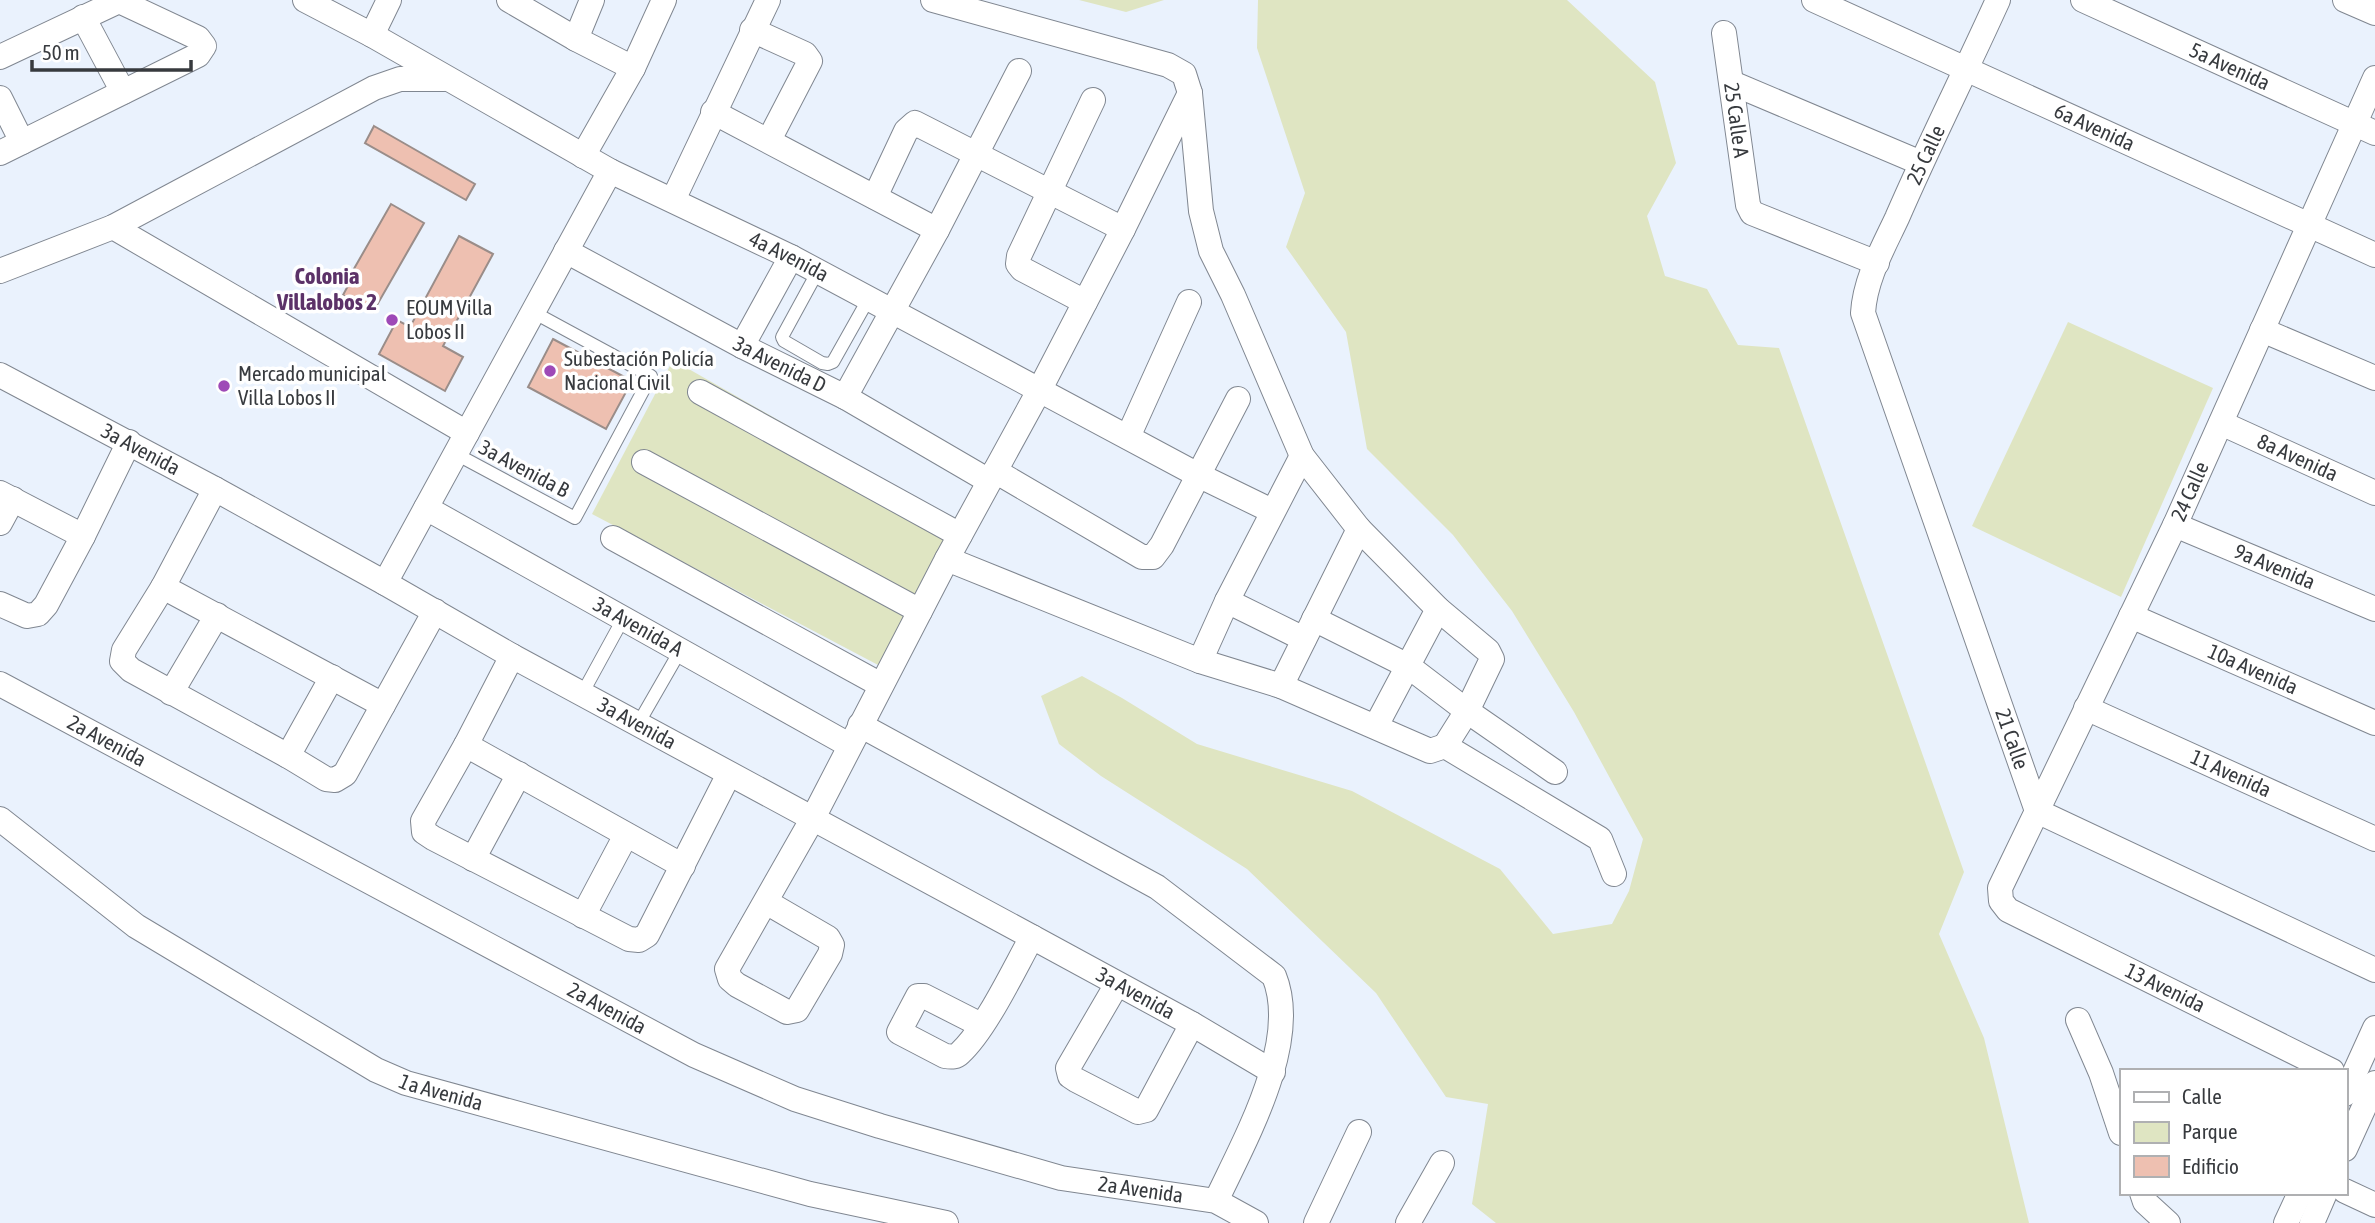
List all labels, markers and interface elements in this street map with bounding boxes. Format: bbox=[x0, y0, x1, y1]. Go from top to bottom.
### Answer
scale bar bbox=[32, 28, 191, 72]
street label: 5a Avenida bbox=[2186, 37, 2274, 94]
text: 50 m bbox=[42, 40, 80, 64]
street label: 25 Calle A bbox=[1720, 81, 1754, 160]
street label: 6a Avenida bbox=[2051, 98, 2139, 155]
street label: 25 Calle bbox=[1901, 121, 1949, 188]
street label: 4a Avenida bbox=[746, 226, 833, 286]
district label: Colonia Villalobos 2 bbox=[276, 263, 377, 315]
place label: EOUM Villa Lobos II bbox=[406, 295, 493, 343]
marker: EOUM Villa Lobos II bbox=[384, 312, 400, 328]
street label: 3a Avenida D bbox=[730, 331, 830, 397]
place label: Subestación Policía Nacional Civil bbox=[564, 346, 714, 394]
place label: Mercado municipal Villa Lobos II bbox=[238, 361, 387, 409]
marker: Subestación Policía Nacional Civil bbox=[542, 363, 558, 379]
marker: Mercado municipal Villa Lobos II bbox=[216, 378, 232, 394]
street label: 3a Avenida bbox=[98, 418, 184, 479]
street label: 8a Avenida bbox=[2254, 428, 2342, 485]
street label: 3a Avenida B bbox=[475, 434, 574, 502]
street label: 24 Calle bbox=[2165, 458, 2213, 524]
street label: 9a Avenida bbox=[2231, 538, 2319, 594]
street label: 3a Avenida A bbox=[590, 591, 688, 661]
street label: 10a Avenida bbox=[2205, 638, 2302, 699]
street label: 3a Avenida bbox=[594, 692, 681, 753]
street label: 21 Calle bbox=[1991, 705, 2034, 772]
street label: 2a Avenida bbox=[64, 709, 151, 771]
street label: 11 Avenida bbox=[2187, 744, 2275, 801]
street label: 13 Avenida bbox=[2122, 958, 2209, 1017]
street label: 3a Avenida bbox=[1093, 961, 1179, 1023]
street label: 2a Avenida bbox=[564, 977, 651, 1038]
street label: 1a Avenida bbox=[396, 1069, 486, 1115]
legend bbox=[2120, 1069, 2347, 1195]
text: Calle bbox=[2182, 1084, 2222, 1108]
text: Parque bbox=[2182, 1119, 2237, 1143]
text: Edificio bbox=[2182, 1154, 2239, 1178]
street label: 2a Avenida bbox=[1097, 1171, 1185, 1207]

